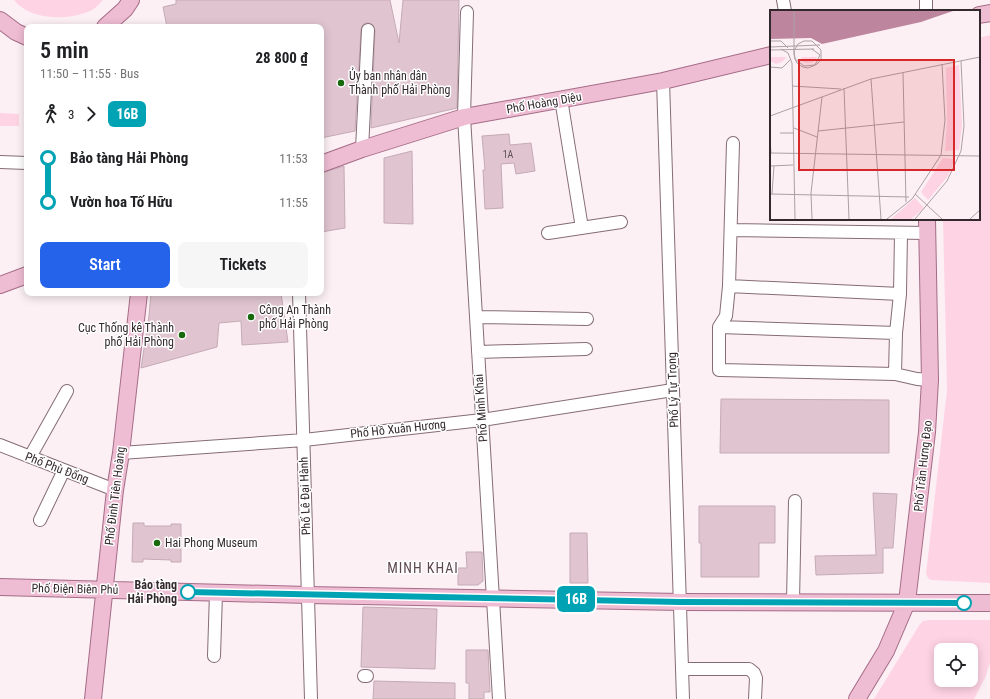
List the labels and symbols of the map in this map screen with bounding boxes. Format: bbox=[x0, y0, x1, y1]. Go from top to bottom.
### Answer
inset map bbox=[770, 10, 980, 220]
place label: Ủy ban nhân dân Thành phố Hải Phòng bbox=[349, 67, 451, 97]
marker: Ủy ban nhân dân Thành phố Hải Phòng bbox=[336, 78, 346, 88]
street label: Phố Hoàng Diệu bbox=[505, 89, 583, 116]
house number: 1A bbox=[503, 149, 514, 160]
place label: Công An Thành phố Hải Phòng bbox=[259, 303, 331, 331]
marker: Công An Thành phố Hải Phòng bbox=[246, 312, 256, 322]
place label: Cục Thống kê Thành phố Hải Phòng bbox=[78, 321, 174, 349]
marker: Cục Thống kê Thành phố Hải Phòng bbox=[177, 330, 187, 340]
street label: Phố Lý Tự Trọng bbox=[665, 352, 681, 428]
street label: Phố Minh Khai bbox=[472, 373, 490, 443]
street label: Phố Hồ Xuân Hương bbox=[350, 417, 446, 441]
street label: Phố Trần Hưng Đạo bbox=[911, 420, 935, 512]
street label: Phố Đinh Tiên Hoàng bbox=[102, 446, 128, 546]
street label: Phố Phù Đổng bbox=[23, 449, 91, 487]
street label: Phố Lê Đại Hành bbox=[297, 456, 313, 535]
place label: Hai Phong Museum bbox=[165, 536, 257, 550]
marker: Hai Phong Museum bbox=[152, 538, 162, 548]
district label: MINH KHAI bbox=[387, 560, 459, 576]
place label: Bảo tàng Hải Phòng bbox=[128, 578, 177, 606]
street label: Phố Điện Biên Phủ bbox=[31, 581, 119, 597]
marker: Bảo tàng Hải Phòng bbox=[180, 584, 196, 600]
line badge: 16B bbox=[553, 586, 599, 612]
unlabelled marker bbox=[956, 595, 972, 611]

